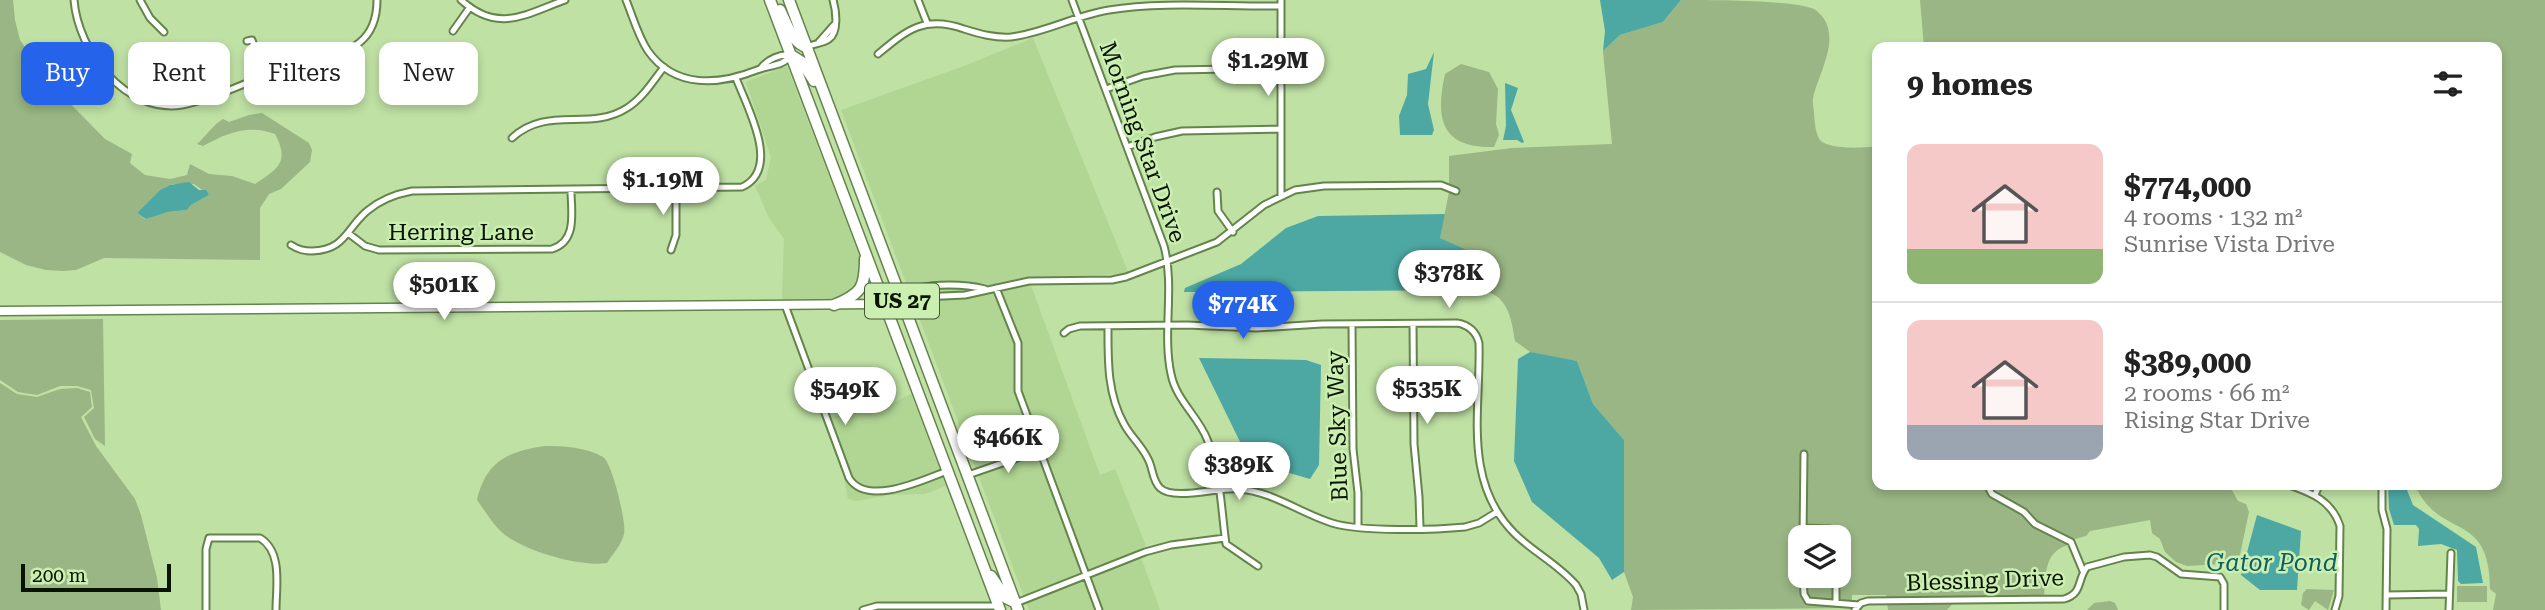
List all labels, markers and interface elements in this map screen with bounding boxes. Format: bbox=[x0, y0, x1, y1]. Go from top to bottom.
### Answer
street label: Morning Star Drive bbox=[1094, 38, 1191, 246]
pin: $1.29M bbox=[1211, 38, 1325, 98]
chip: Buy bbox=[21, 42, 114, 105]
chip: Rent bbox=[128, 42, 230, 105]
chip: Filters bbox=[244, 42, 365, 105]
chip: New bbox=[379, 42, 478, 105]
text: $1.29M bbox=[1228, 47, 1308, 74]
icon: filters bbox=[2429, 65, 2467, 103]
text: 9 homes bbox=[1907, 67, 2033, 102]
pin: $1.19M bbox=[606, 158, 720, 217]
text: $1.19M bbox=[623, 166, 703, 193]
text: $774,000 bbox=[2124, 169, 2251, 204]
icon: home bbox=[1963, 172, 2047, 256]
text: 4 rooms · 132 m² bbox=[2124, 204, 2302, 231]
street label: Herring Lane bbox=[388, 219, 534, 246]
text: Sunrise Vista Drive bbox=[2124, 231, 2335, 258]
pin: $378K bbox=[1400, 250, 1498, 310]
text: $378K bbox=[1414, 259, 1484, 286]
pin: $501K bbox=[395, 262, 493, 322]
text: $501K bbox=[409, 271, 479, 298]
pin: $774K bbox=[1194, 282, 1292, 341]
road number: US 27 bbox=[865, 284, 939, 318]
text: $774K bbox=[1208, 290, 1278, 317]
text: $389,000 bbox=[2124, 345, 2251, 380]
icon: home bbox=[1963, 348, 2047, 432]
street label: Blue Sky Way bbox=[1321, 350, 1354, 502]
pin: $535K bbox=[1378, 366, 1476, 426]
pin: $549K bbox=[796, 368, 894, 427]
text: $535K bbox=[1392, 375, 1462, 402]
text: $549K bbox=[810, 376, 880, 403]
text: 2 rooms · 66 m² bbox=[2124, 380, 2290, 407]
text: Rising Star Drive bbox=[2124, 407, 2310, 434]
pin: $466K bbox=[959, 416, 1057, 475]
text: $466K bbox=[973, 424, 1043, 451]
pin: $389K bbox=[1190, 442, 1288, 502]
text: $389K bbox=[1204, 451, 1274, 478]
map controls bbox=[1788, 525, 1851, 588]
button: layers bbox=[1788, 525, 1851, 588]
water label: Gator Pond bbox=[2206, 549, 2338, 577]
scale bar bbox=[21, 561, 172, 593]
text: 200 m bbox=[32, 564, 86, 587]
street label: Blessing Drive bbox=[1906, 564, 2064, 597]

